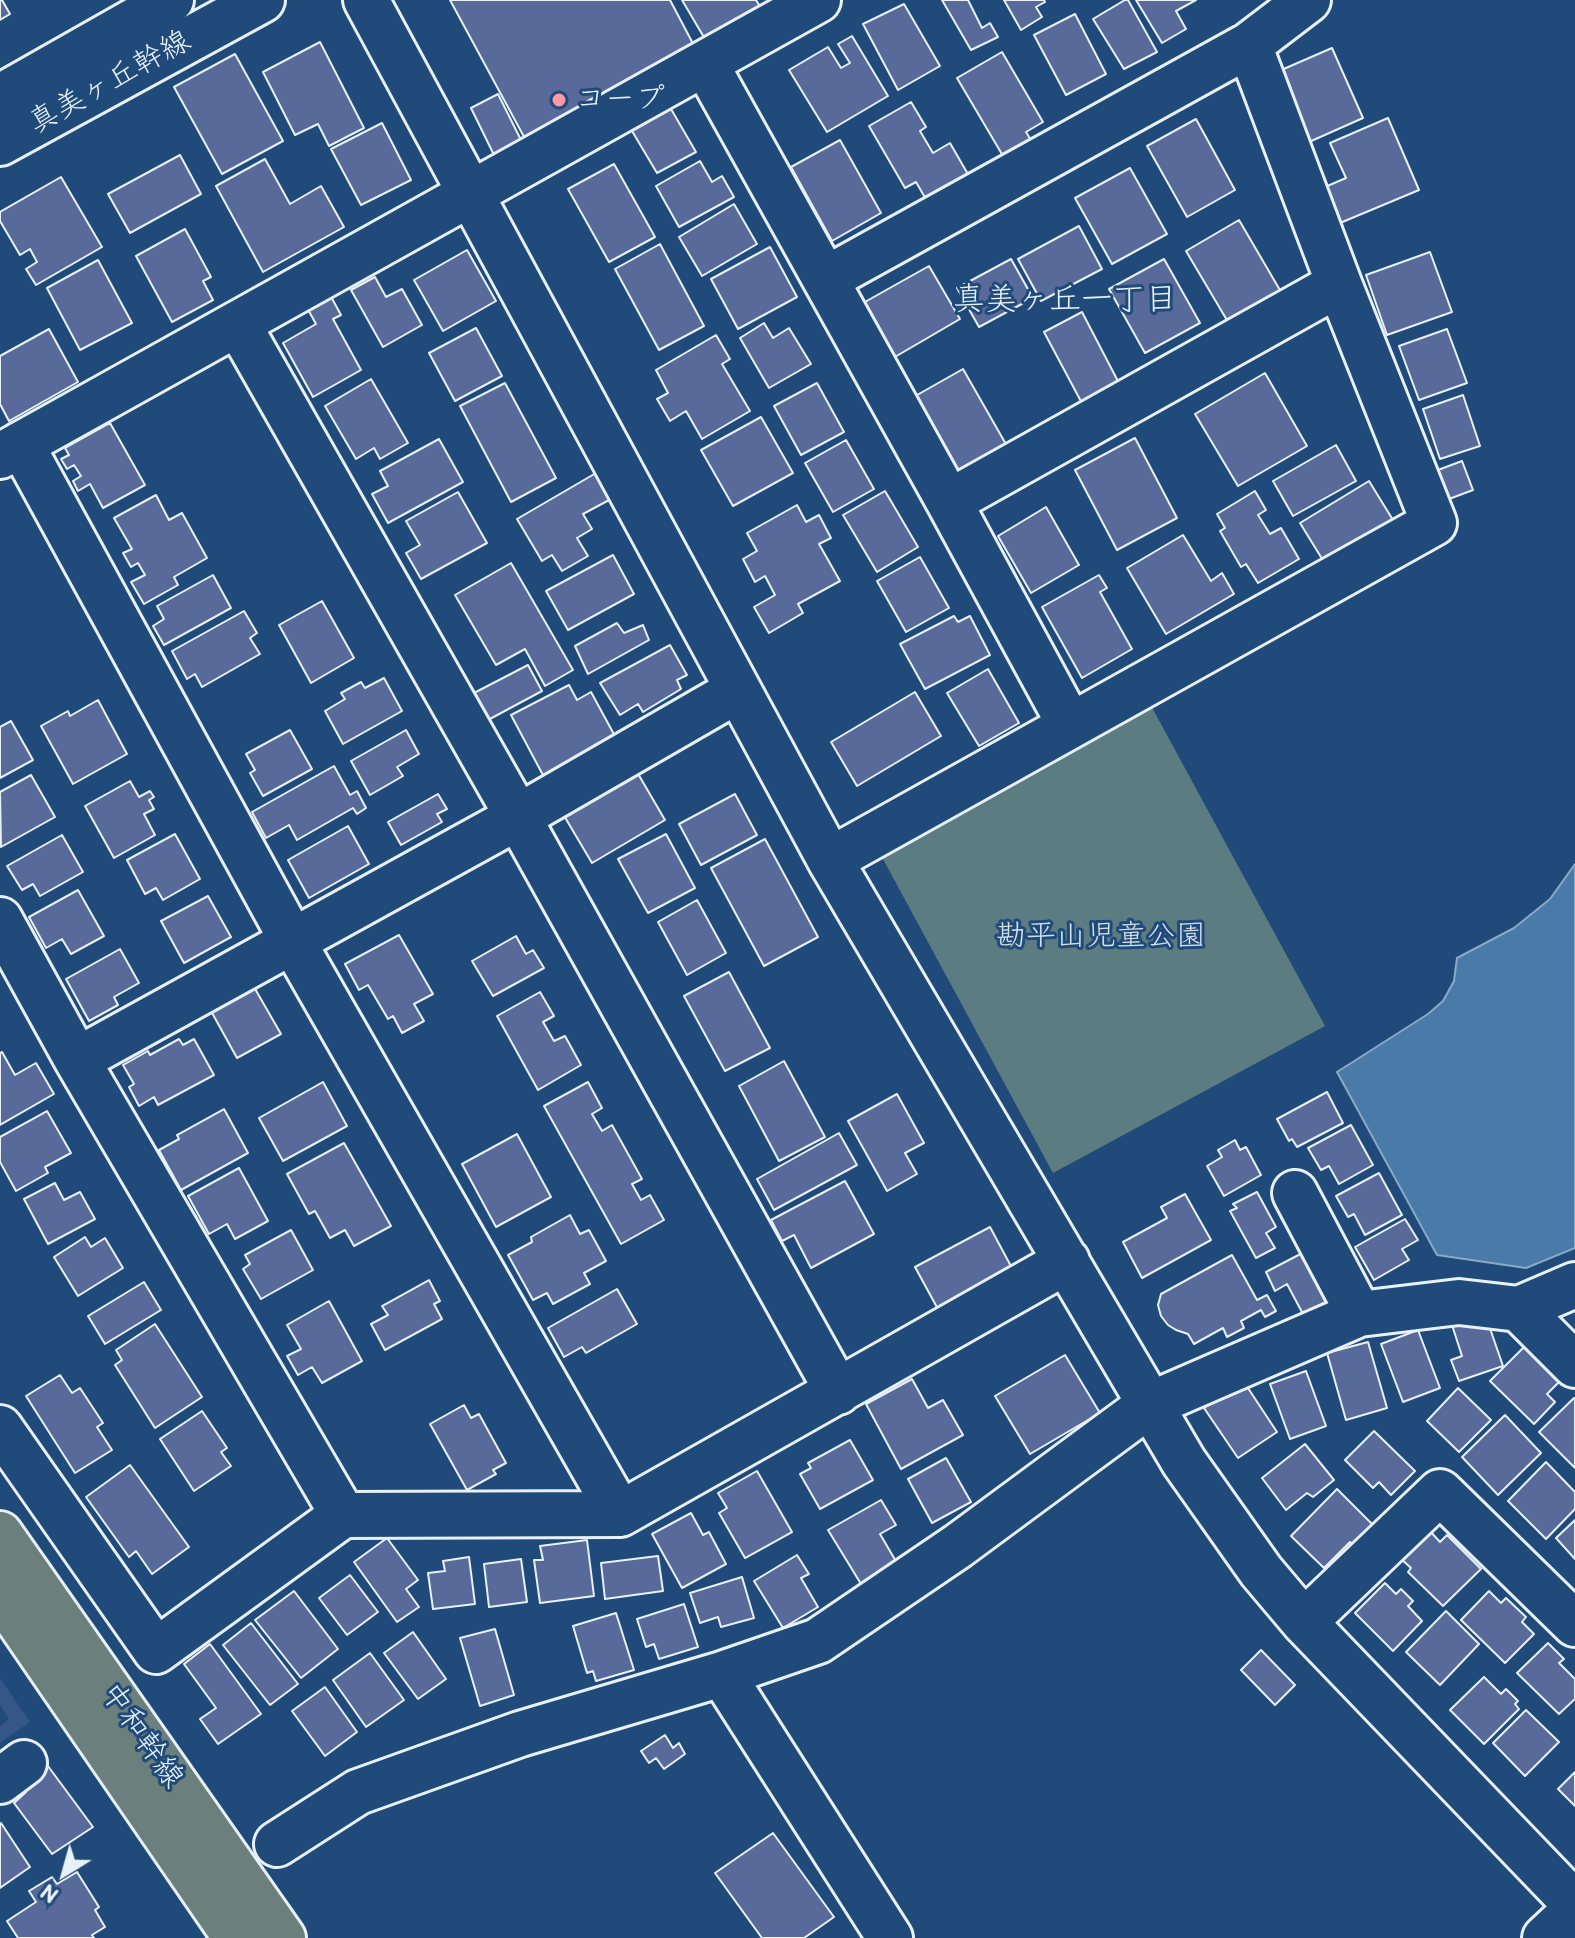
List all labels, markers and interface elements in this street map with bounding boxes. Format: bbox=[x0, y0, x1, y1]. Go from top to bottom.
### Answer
street label: 真美ヶ丘幹線 bbox=[23, 24, 197, 142]
place label: コープ bbox=[575, 82, 665, 118]
marker: コープ bbox=[550, 91, 568, 109]
district label: 真美ヶ丘一丁目 bbox=[953, 282, 1177, 320]
park label: 勘平山児童公園 bbox=[996, 919, 1206, 955]
street label: 中和幹線 bbox=[92, 1677, 190, 1795]
north arrow bbox=[24, 1834, 104, 1914]
text: N bbox=[35, 1878, 63, 1909]

